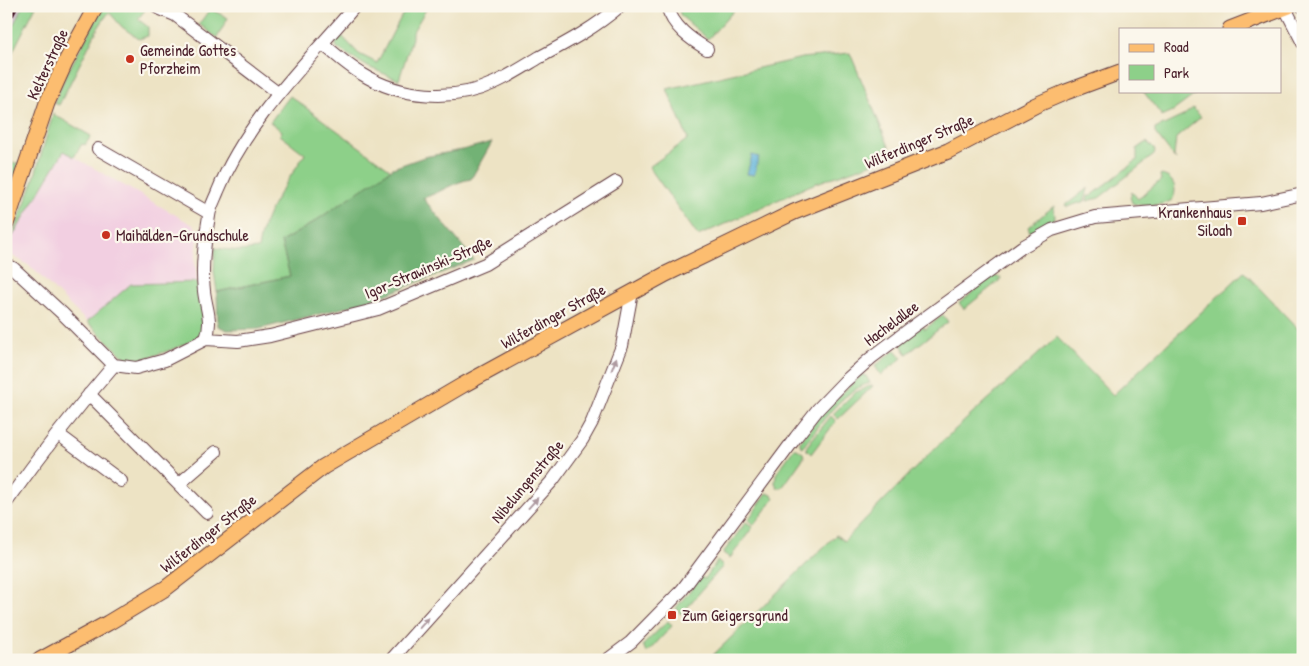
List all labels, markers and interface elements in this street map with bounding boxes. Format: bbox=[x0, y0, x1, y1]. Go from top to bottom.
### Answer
street label: Kelterstraße bbox=[21, 24, 73, 103]
legend bbox=[1119, 28, 1282, 92]
text: Road bbox=[1164, 36, 1189, 57]
place label: Gemeinde Gottes Pforzheim bbox=[140, 39, 236, 79]
marker: Gemeinde Gottes Pforzheim bbox=[124, 53, 136, 65]
text: Park bbox=[1164, 62, 1189, 83]
street label: Wilferdinger Straße bbox=[861, 108, 977, 174]
place label: Krankenhaus Siloah bbox=[1158, 201, 1232, 241]
marker: Krankenhaus Siloah bbox=[1236, 215, 1248, 227]
place label: Maihälden-Grundschule bbox=[116, 224, 249, 246]
marker: Maihälden-Grundschule bbox=[100, 229, 112, 241]
street label: Igor-Strawinski-Straße bbox=[361, 230, 496, 304]
street label: Wilferdinger Straße bbox=[497, 278, 610, 354]
street label: Hachelallee bbox=[859, 295, 923, 351]
one-way arrow bbox=[611, 357, 619, 371]
street label: Nibelungenstraße bbox=[486, 434, 569, 527]
street label: Wilferdinger Straße bbox=[155, 488, 261, 578]
one-way arrow bbox=[527, 497, 539, 509]
place label: Zum Geigersgrund bbox=[682, 604, 788, 626]
marker: Zum Geigersgrund bbox=[666, 609, 678, 621]
one-way arrow bbox=[418, 618, 430, 630]

